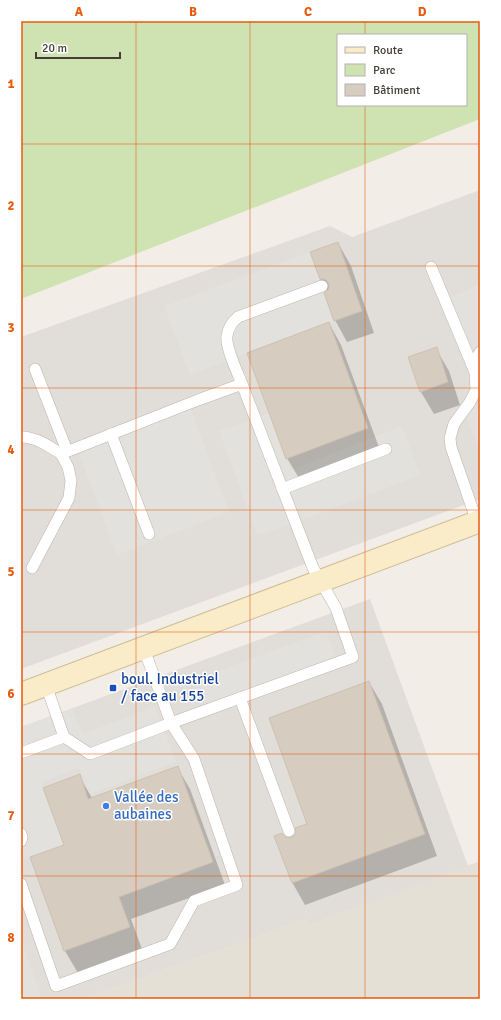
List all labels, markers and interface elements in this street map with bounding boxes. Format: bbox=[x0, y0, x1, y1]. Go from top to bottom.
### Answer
text: A bbox=[75, 4, 84, 20]
text: B bbox=[189, 4, 197, 20]
text: C bbox=[304, 4, 312, 20]
text: D bbox=[418, 4, 427, 20]
scale bar bbox=[36, 34, 120, 60]
legend bbox=[337, 34, 467, 106]
text: 20 m bbox=[42, 41, 67, 56]
text: Route bbox=[373, 43, 403, 58]
text: Parc bbox=[373, 63, 396, 78]
text: 1 bbox=[7, 76, 15, 92]
text: Bâtiment bbox=[373, 83, 420, 98]
text: 2 bbox=[7, 198, 15, 214]
text: 3 bbox=[7, 320, 15, 336]
text: 4 bbox=[7, 442, 15, 458]
text: 5 bbox=[7, 564, 15, 580]
place label: boul. Industriel / face au 155 bbox=[121, 670, 219, 705]
marker: boul. Industriel / face au 155 bbox=[108, 683, 118, 693]
text: 6 bbox=[7, 686, 15, 702]
place label: Vallée des aubaines bbox=[114, 788, 179, 823]
marker: Vallée des aubaines bbox=[101, 801, 111, 811]
text: 7 bbox=[7, 808, 15, 824]
text: 8 bbox=[7, 930, 15, 946]

